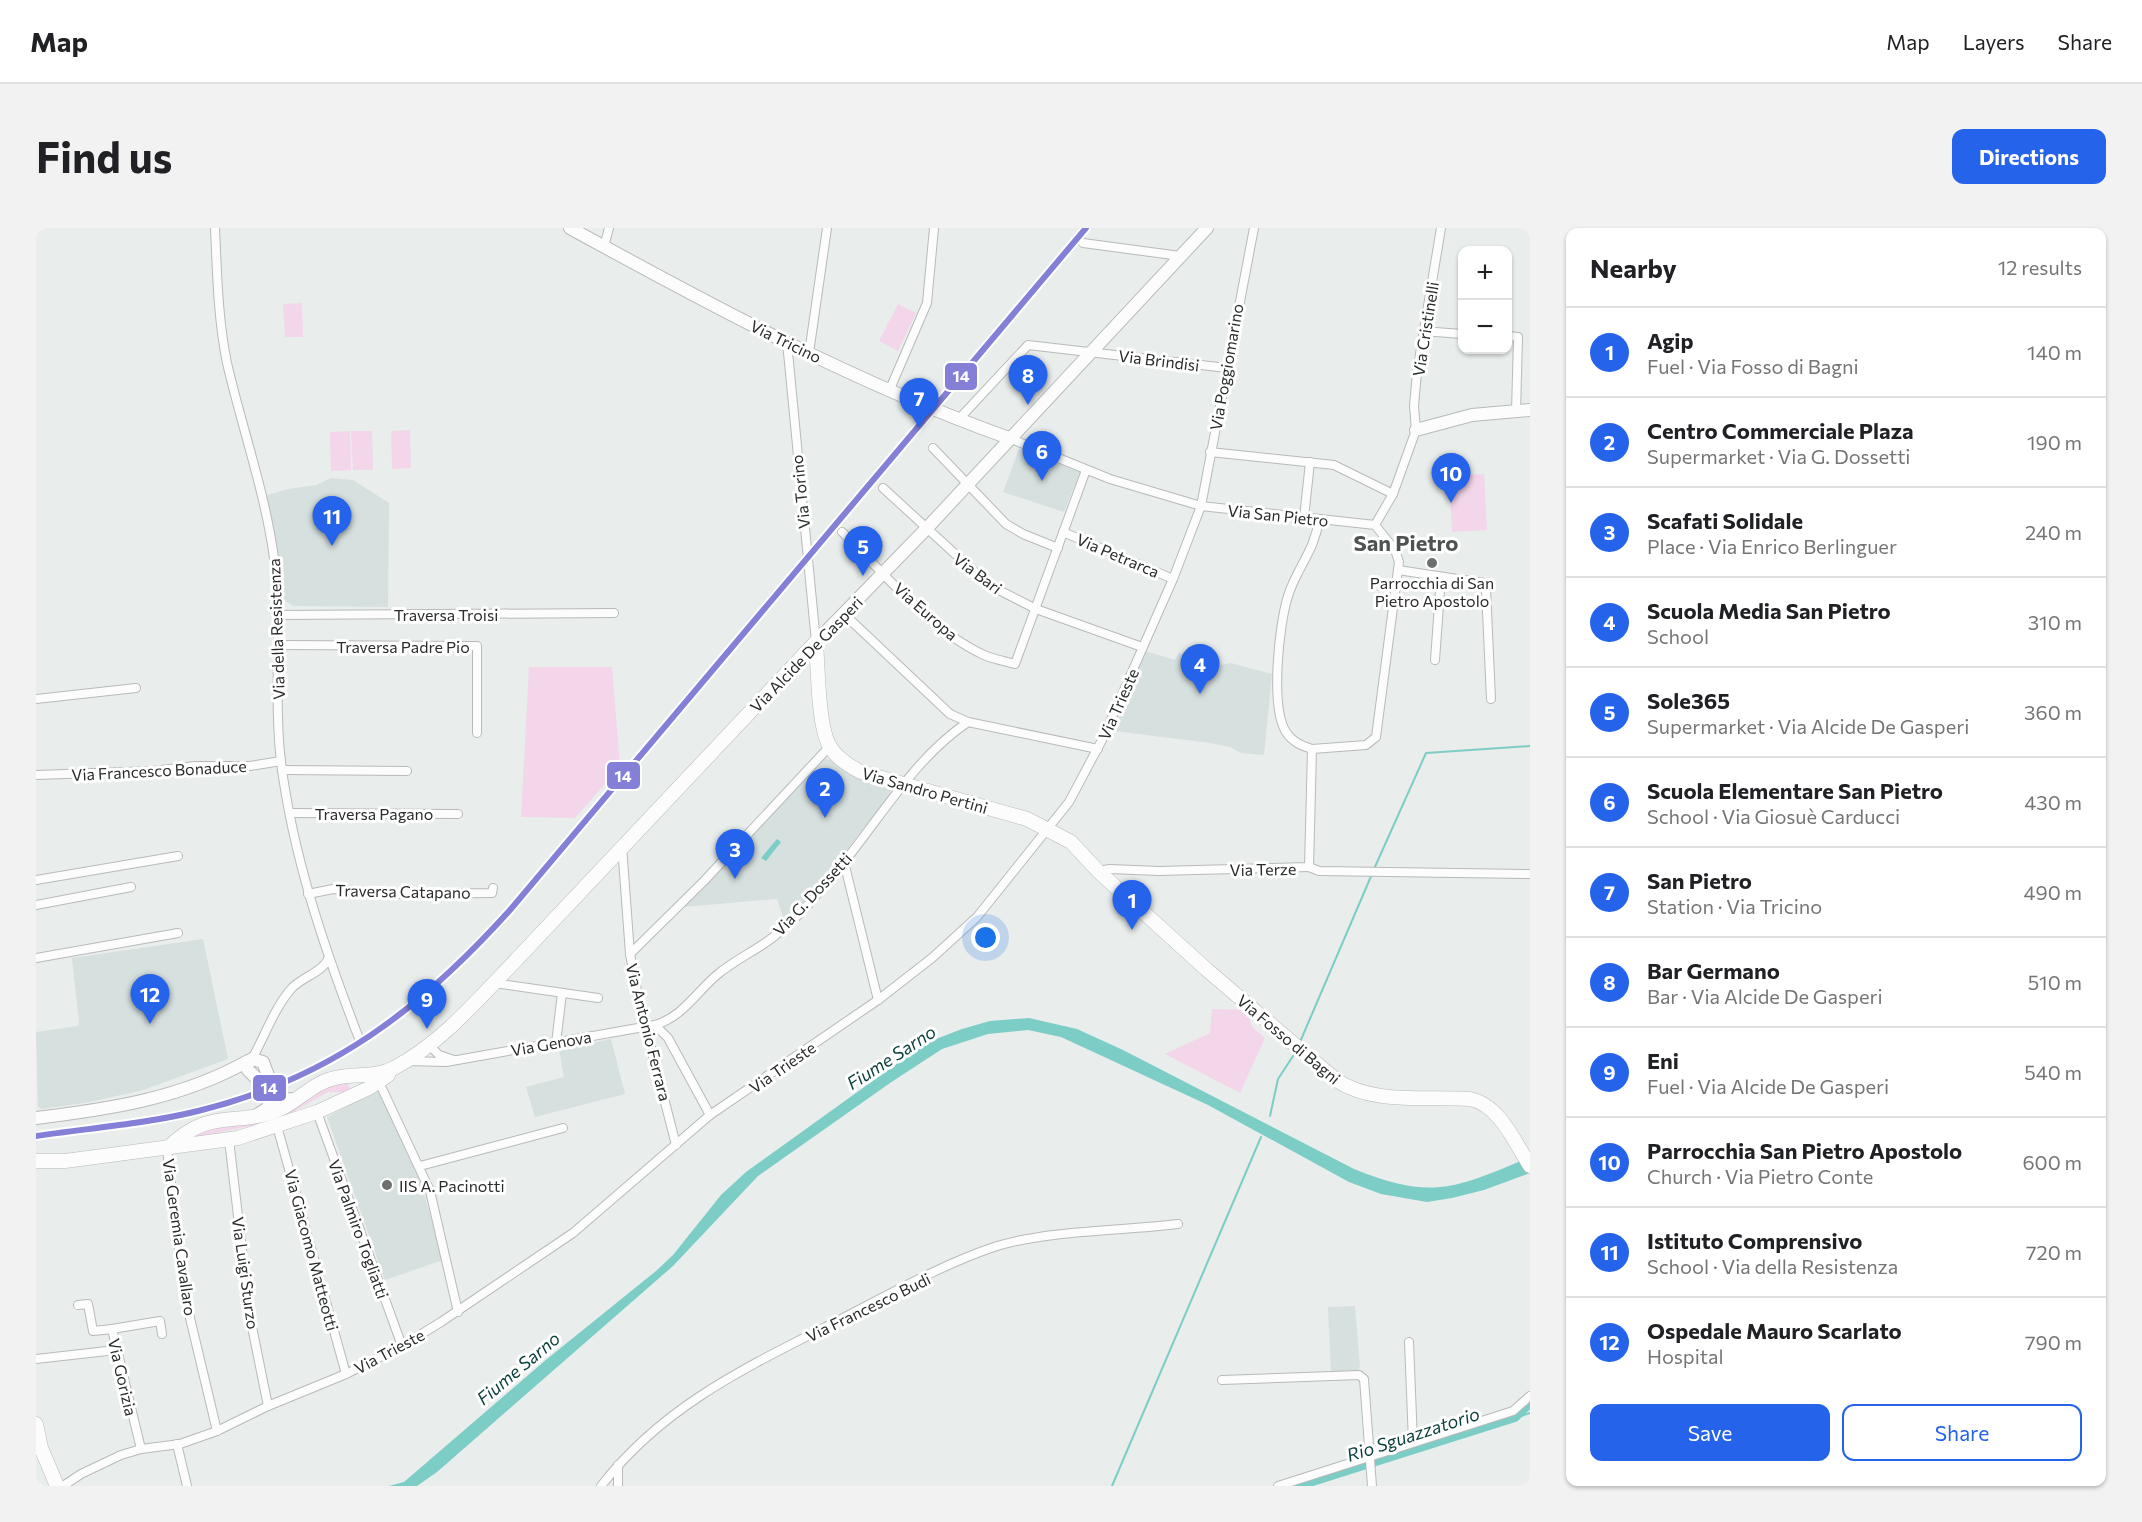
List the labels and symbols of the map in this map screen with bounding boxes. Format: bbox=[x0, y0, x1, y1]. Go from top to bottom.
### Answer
street label: Via Cristinelli bbox=[1408, 280, 1442, 378]
street label: Via Poggiomarino bbox=[1205, 302, 1247, 432]
street label: Via Tricino bbox=[747, 316, 825, 366]
street label: Via Brindisi bbox=[1118, 346, 1200, 374]
pin: 8 bbox=[1008, 356, 1048, 405]
line badge: 14 bbox=[944, 362, 978, 391]
text: 14 bbox=[952, 366, 970, 385]
pin: 7 bbox=[900, 378, 938, 428]
pin: 6 bbox=[1022, 432, 1062, 481]
street label: Via Torino bbox=[787, 454, 813, 530]
pin: 10 bbox=[1432, 454, 1470, 503]
pin: 11 bbox=[312, 496, 352, 546]
street label: Via San Pietro bbox=[1227, 500, 1329, 530]
pin: 5 bbox=[844, 526, 882, 576]
street label: Via Petrarca bbox=[1074, 529, 1162, 581]
district label: San Pietro bbox=[1354, 529, 1458, 556]
street label: Via Bari bbox=[950, 549, 1006, 597]
marker: Parrocchia di San Pietro Apostolo bbox=[1425, 556, 1439, 570]
street label: Via della Resistenza bbox=[264, 558, 288, 700]
place label: Parrocchia di San Pietro Apostolo bbox=[1370, 573, 1494, 610]
street label: Via Europa bbox=[890, 578, 962, 644]
street label: Via Alcide De Gasperi bbox=[746, 592, 866, 716]
street label: Traversa Troisi bbox=[394, 605, 498, 624]
street label: Traversa Padre Pio bbox=[336, 637, 470, 656]
pin: 4 bbox=[1180, 644, 1220, 694]
street label: Via Trieste bbox=[1094, 665, 1142, 743]
street label: Via Francesco Bonaduce bbox=[71, 756, 247, 784]
line badge: 14 bbox=[606, 761, 641, 790]
street label: Via Sandro Pertini bbox=[860, 763, 990, 817]
text: 14 bbox=[614, 766, 632, 785]
pin: 2 bbox=[806, 768, 844, 818]
street label: Traversa Pagano bbox=[315, 804, 433, 823]
pin: 3 bbox=[716, 830, 754, 879]
street label: Via G. Dossetti bbox=[769, 849, 855, 939]
street label: Via Terze bbox=[1229, 859, 1297, 879]
street label: Traversa Catapano bbox=[335, 880, 471, 902]
pin: 1 bbox=[1112, 880, 1152, 930]
your location bbox=[971, 923, 1000, 952]
street label: Via Antonio Ferrara bbox=[623, 961, 675, 1103]
pin: 12 bbox=[130, 974, 170, 1024]
pin: 9 bbox=[408, 980, 446, 1029]
street label: Via Fosso di Bagni bbox=[1233, 990, 1345, 1088]
water label: Fiume Sarno bbox=[842, 1020, 940, 1094]
street label: Via Genova bbox=[509, 1027, 593, 1059]
street label: Via Trieste bbox=[745, 1037, 819, 1097]
line badge: 14 bbox=[252, 1074, 287, 1102]
text: 14 bbox=[260, 1078, 278, 1097]
street label: Via Geremia Cavallaro bbox=[160, 1157, 200, 1317]
street label: Via Palmiro Togliatti bbox=[325, 1157, 393, 1301]
street label: Via Giacomo Matteotti bbox=[281, 1167, 343, 1333]
place label: IIS A. Pacinotti bbox=[399, 1176, 505, 1195]
marker: IIS A. Pacinotti bbox=[380, 1178, 394, 1192]
street label: Via Luigi Sturzo bbox=[229, 1216, 263, 1330]
street label: Via Francesco Budi bbox=[803, 1269, 933, 1345]
street label: Via Trieste bbox=[351, 1325, 427, 1377]
water label: Fiume Sarno bbox=[472, 1327, 564, 1409]
street label: Via Gorizia bbox=[105, 1336, 141, 1418]
water label: Rio Sguazzatorio bbox=[1344, 1402, 1482, 1466]

